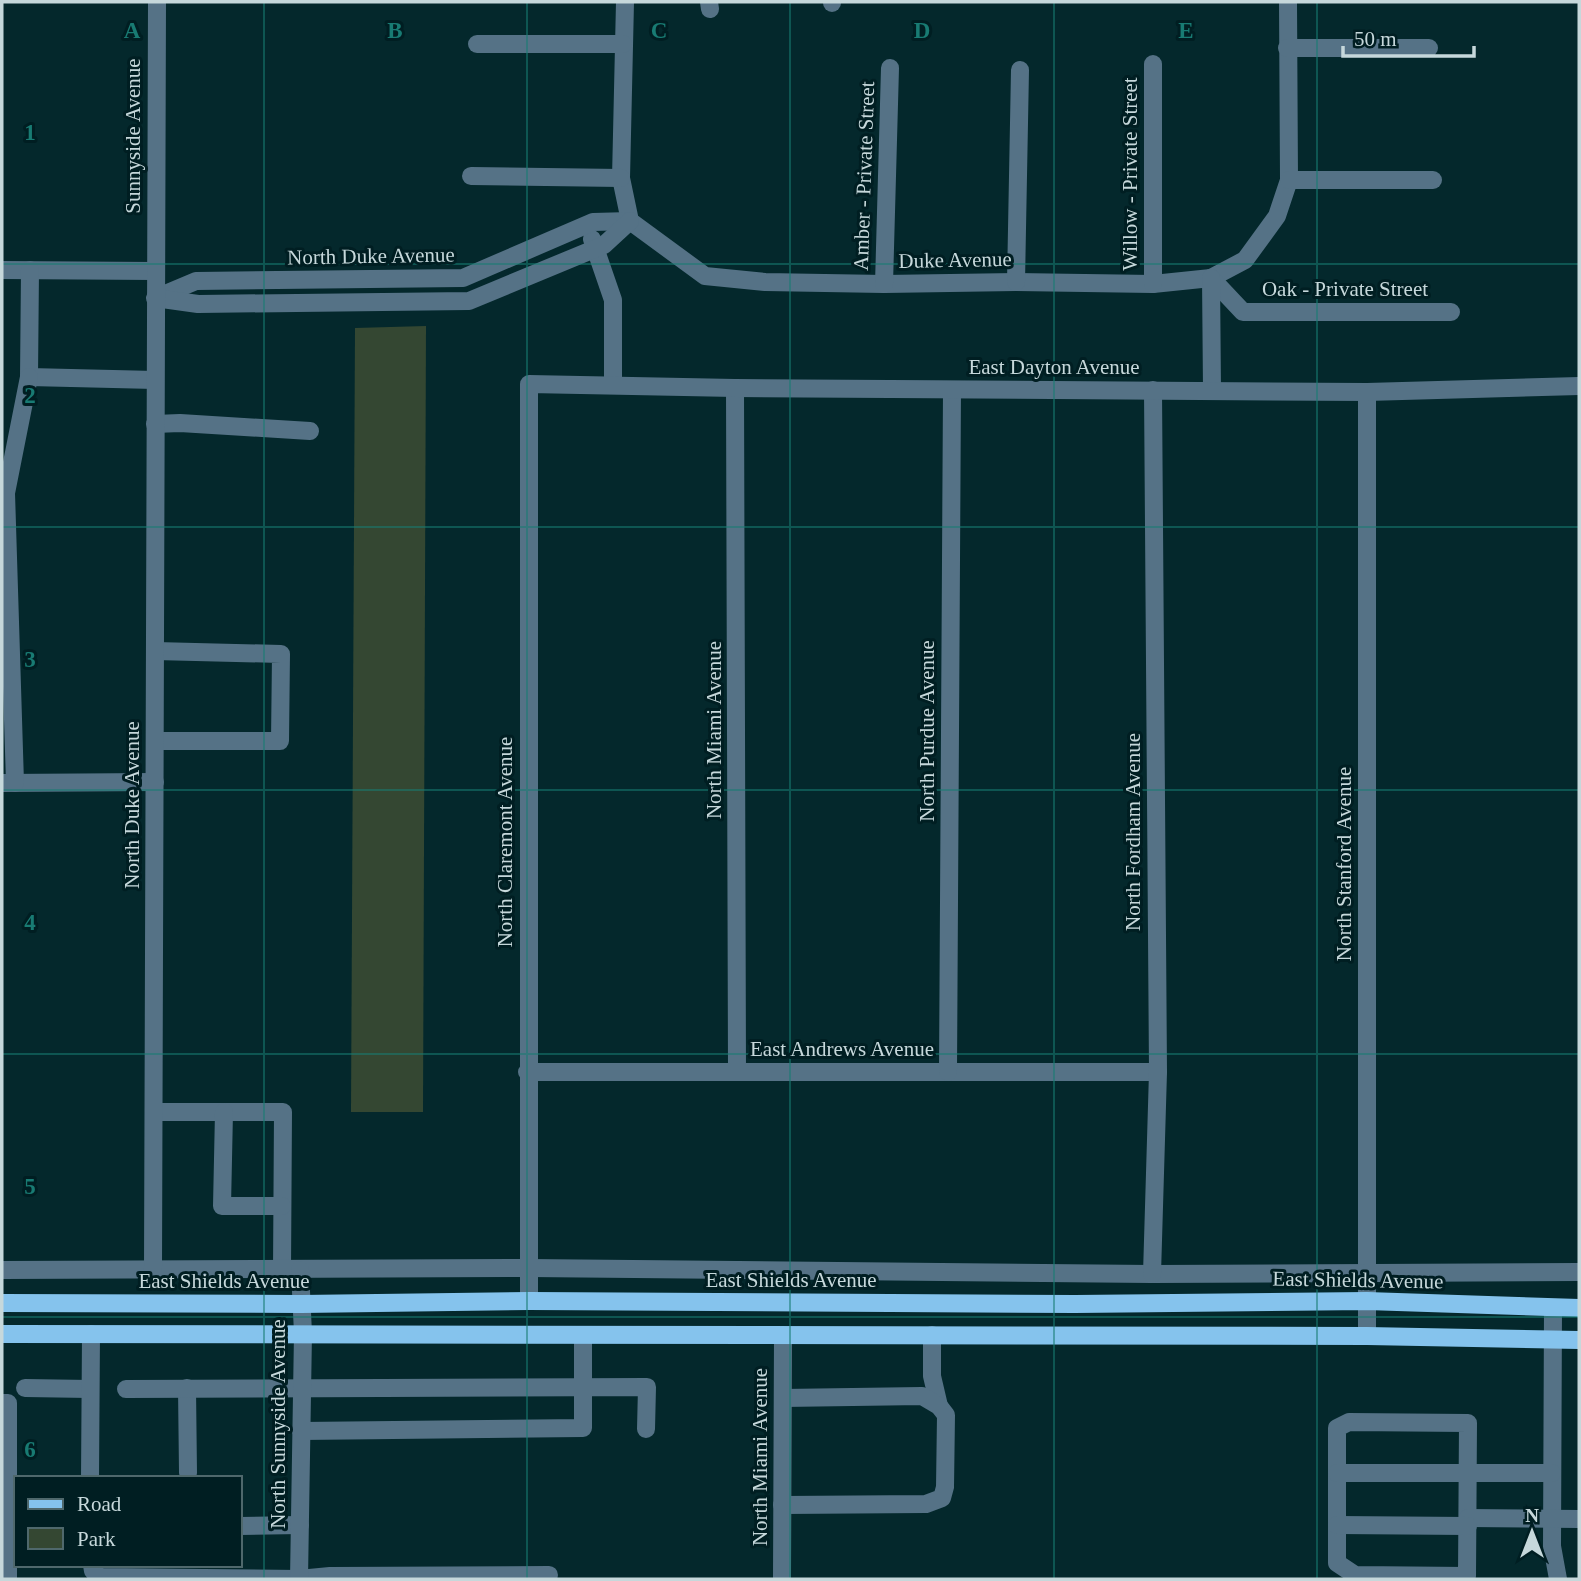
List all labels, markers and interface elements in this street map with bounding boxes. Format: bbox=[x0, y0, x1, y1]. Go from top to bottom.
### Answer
scale bar bbox=[1343, 14, 1474, 58]
text: A bbox=[124, 18, 141, 43]
text: B bbox=[387, 18, 403, 43]
text: C bbox=[651, 18, 667, 43]
text: D bbox=[914, 18, 930, 43]
text: E bbox=[1178, 18, 1194, 43]
text: 50 m bbox=[1354, 27, 1397, 51]
street label: Sunnyside Avenue bbox=[121, 58, 145, 214]
street label: Willow - Private Street bbox=[1118, 77, 1142, 271]
street label: Amber - Private Street bbox=[849, 81, 879, 271]
text: 1 bbox=[24, 120, 36, 145]
street label: North Duke Avenue bbox=[287, 243, 455, 269]
street label: Duke Avenue bbox=[898, 247, 1012, 273]
street label: Oak - Private Street bbox=[1262, 277, 1428, 301]
street label: East Dayton Avenue bbox=[968, 355, 1140, 379]
text: 2 bbox=[24, 383, 36, 408]
street label: North Purdue Avenue bbox=[915, 640, 939, 822]
street label: North Miami Avenue bbox=[702, 641, 726, 819]
text: 3 bbox=[24, 647, 36, 672]
street label: North Duke Avenue bbox=[120, 721, 144, 889]
street label: North Fordham Avenue bbox=[1121, 733, 1145, 931]
street label: North Claremont Avenue bbox=[493, 737, 517, 947]
street label: North Stanford Avenue bbox=[1332, 767, 1356, 961]
text: 4 bbox=[24, 910, 36, 935]
street label: East Andrews Avenue bbox=[750, 1037, 934, 1061]
text: 5 bbox=[24, 1174, 36, 1199]
street label: East Shields Avenue bbox=[1272, 1267, 1444, 1293]
street label: East Shields Avenue bbox=[705, 1268, 877, 1292]
street label: East Shields Avenue bbox=[138, 1269, 310, 1293]
street label: North Sunnyside Avenue bbox=[266, 1319, 290, 1529]
street label: North Miami Avenue bbox=[748, 1368, 772, 1546]
text: 6 bbox=[24, 1437, 36, 1462]
legend bbox=[14, 1476, 242, 1567]
text: Road bbox=[77, 1492, 122, 1516]
north arrow bbox=[1497, 1497, 1567, 1567]
text: N bbox=[1525, 1505, 1539, 1526]
text: Park bbox=[77, 1527, 116, 1551]

